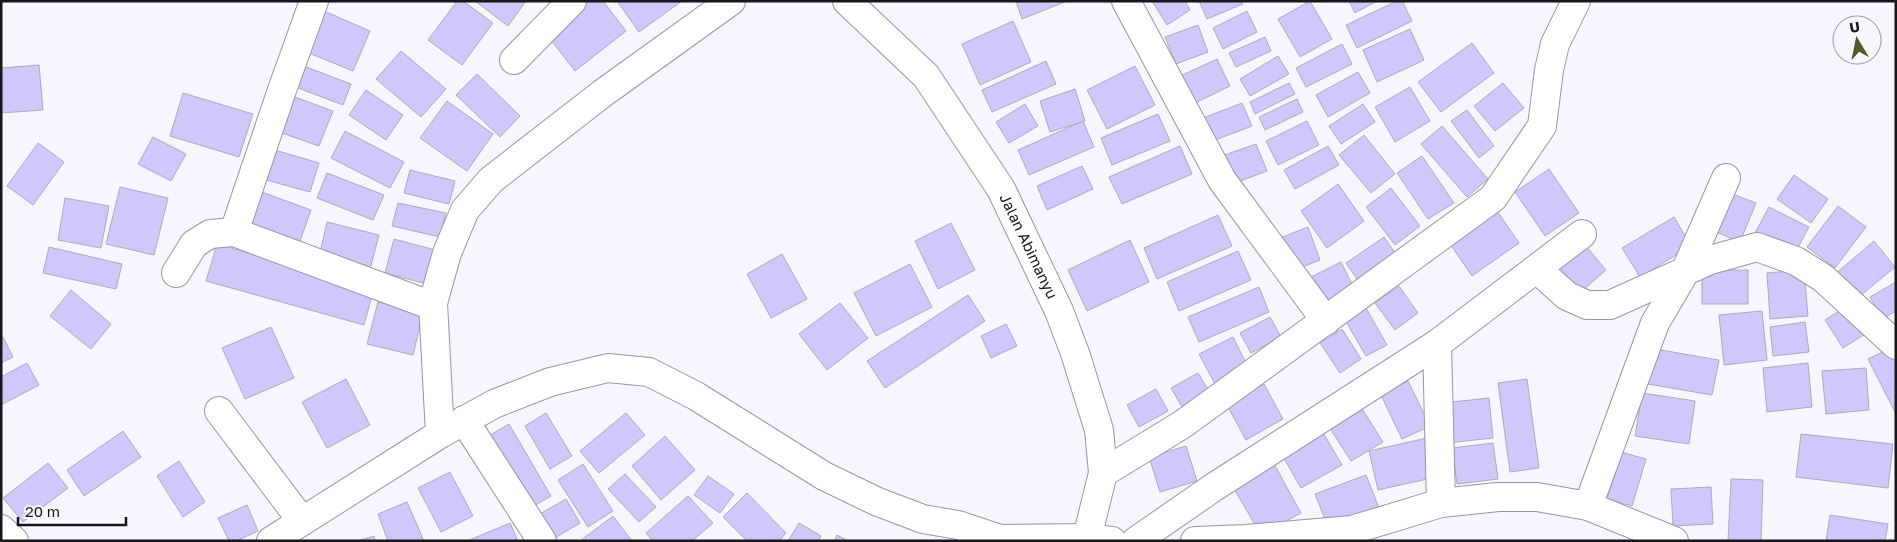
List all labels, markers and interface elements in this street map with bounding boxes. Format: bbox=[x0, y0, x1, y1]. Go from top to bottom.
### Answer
north arrow bbox=[1832, 15, 1882, 65]
text: U bbox=[1848, 17, 1861, 36]
street label: Jalan Abimanyu bbox=[996, 190, 1062, 301]
scale bar bbox=[18, 494, 125, 526]
text: 20 m bbox=[25, 502, 60, 520]

